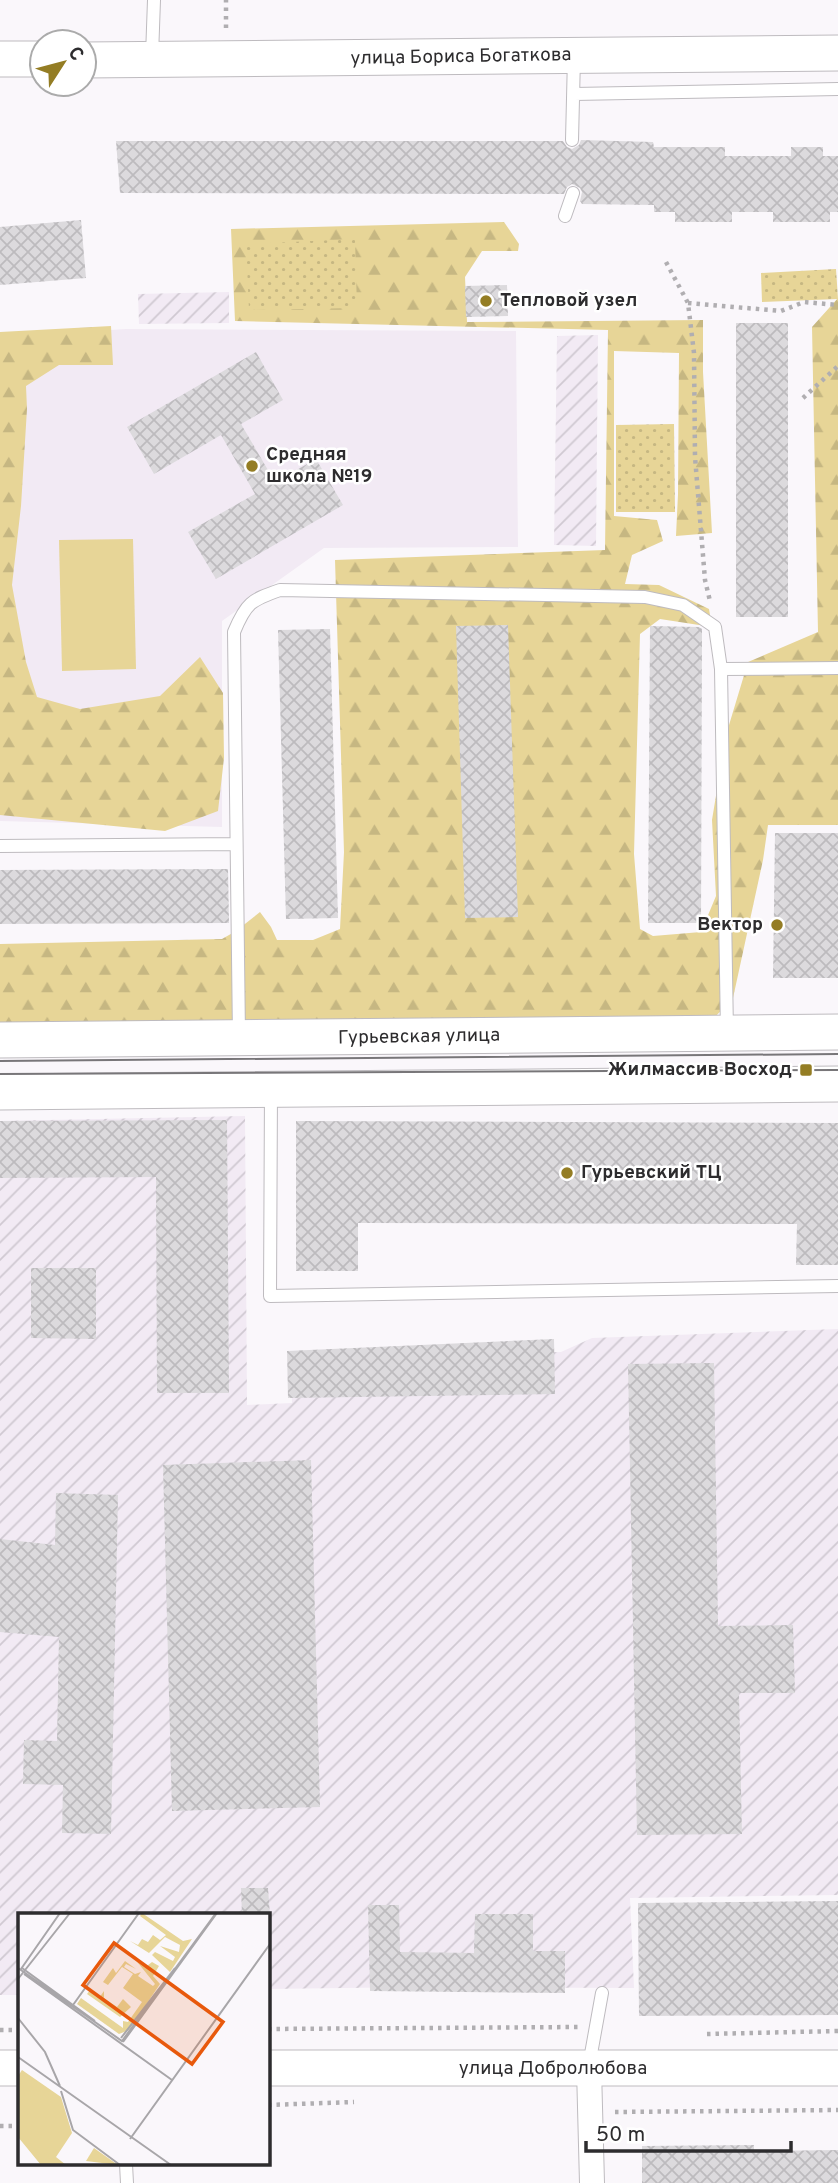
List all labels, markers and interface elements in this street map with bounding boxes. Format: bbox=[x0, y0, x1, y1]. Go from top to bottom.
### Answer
north arrow bbox=[28, 28, 98, 98]
text: С bbox=[62, 42, 88, 66]
street label: улица Бориса Богаткова bbox=[350, 43, 572, 71]
place label: Тепловой узел bbox=[500, 289, 637, 313]
marker: Тепловой узел bbox=[478, 293, 494, 309]
place label: Средняя школа №19 bbox=[266, 443, 372, 489]
marker: Средняя школа №19 bbox=[244, 458, 260, 474]
place label: Вектор bbox=[697, 913, 763, 937]
marker: Вектор bbox=[769, 917, 785, 933]
street label: Гурьевская улица bbox=[338, 1024, 500, 1050]
place label: Жилмассив Восход bbox=[608, 1058, 792, 1082]
marker: Жилмассив Восход bbox=[798, 1062, 814, 1078]
place label: Гурьевский ТЦ bbox=[581, 1161, 722, 1185]
marker: Гурьевский ТЦ bbox=[559, 1165, 575, 1181]
inset map bbox=[18, 1913, 270, 2166]
street label: улица Добролюбова bbox=[459, 2057, 647, 2081]
scale bar bbox=[586, 2110, 791, 2154]
text: 50 m bbox=[596, 2122, 645, 2149]

